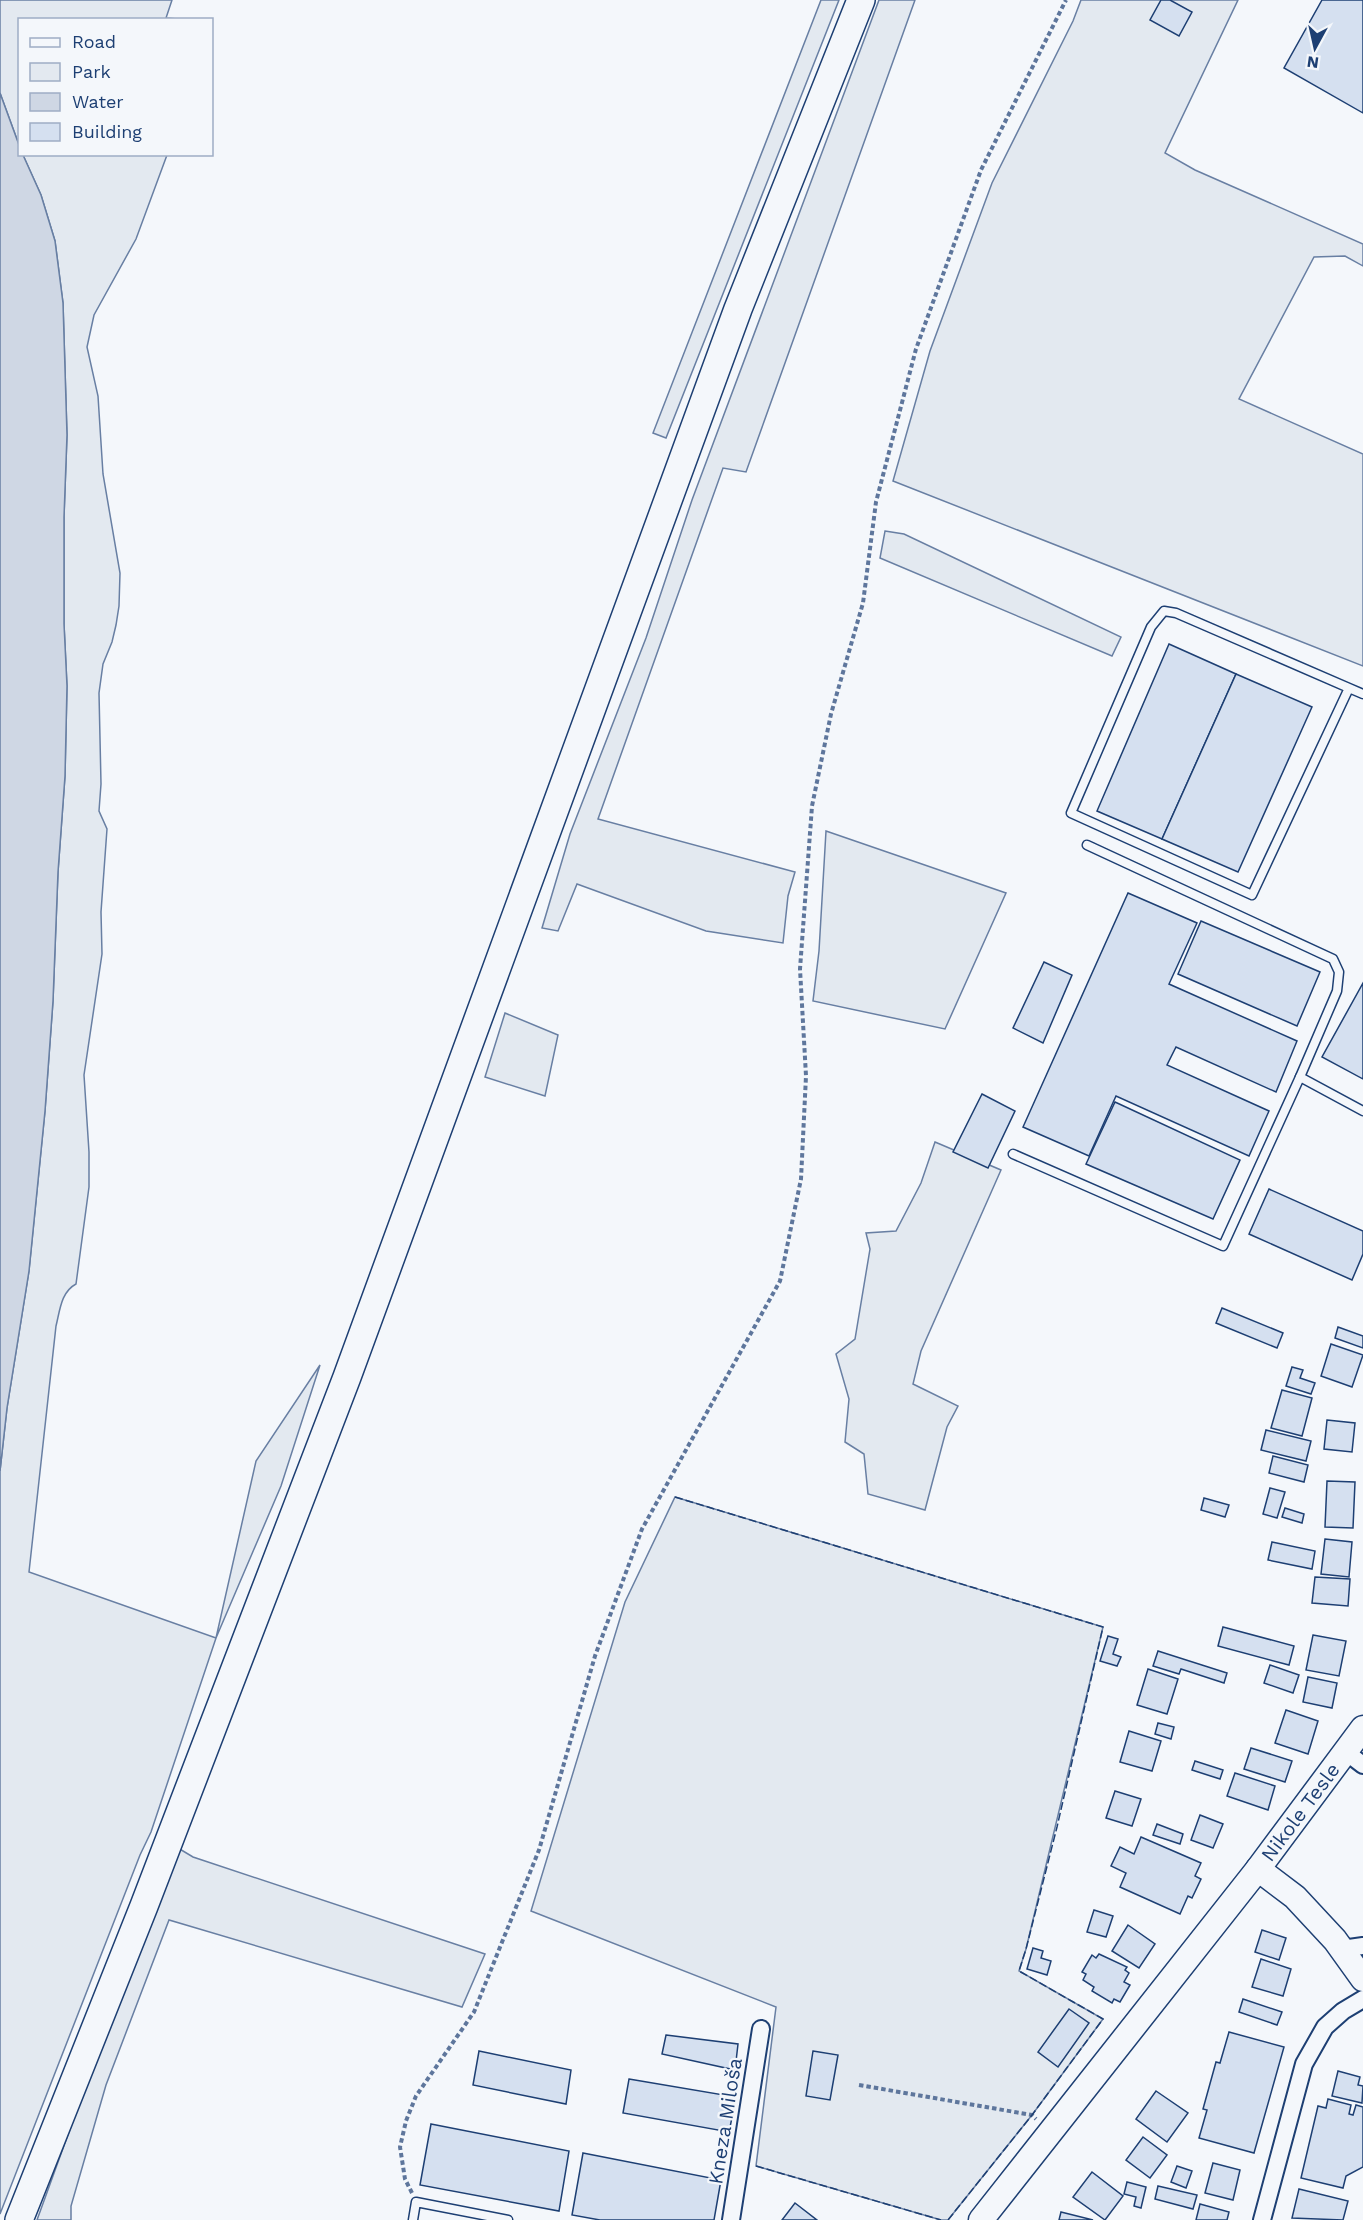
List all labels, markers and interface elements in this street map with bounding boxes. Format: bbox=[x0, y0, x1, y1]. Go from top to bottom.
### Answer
legend bbox=[18, 18, 213, 156]
north arrow bbox=[1285, 18, 1345, 78]
text: Road bbox=[72, 31, 116, 52]
text: N bbox=[1306, 52, 1320, 73]
text: Park bbox=[72, 61, 111, 82]
text: Water bbox=[72, 91, 124, 112]
text: Building bbox=[72, 121, 142, 142]
street label: Nikole Tesle bbox=[1256, 1758, 1345, 1866]
street label: Kneza Miloša bbox=[703, 2056, 747, 2186]

